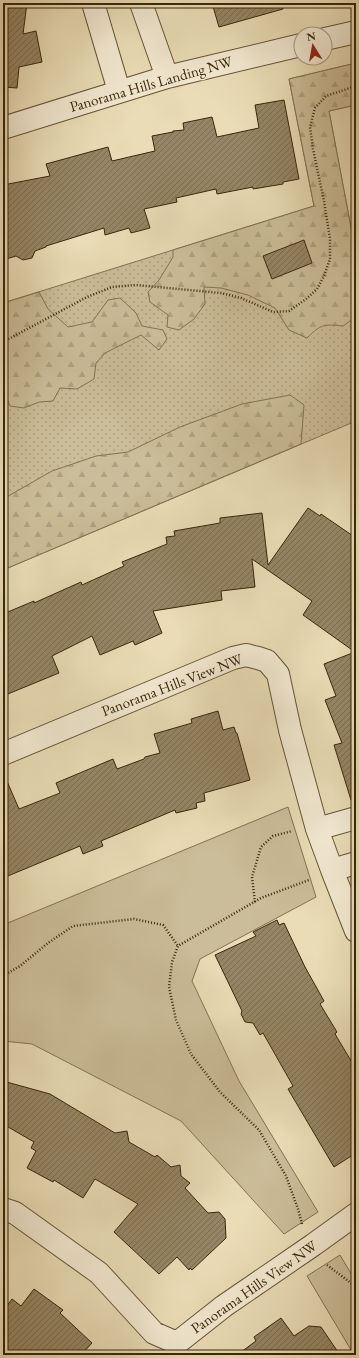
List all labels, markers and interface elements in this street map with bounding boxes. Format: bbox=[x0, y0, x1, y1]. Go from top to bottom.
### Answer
north arrow bbox=[293, 26, 333, 66]
text: N bbox=[305, 28, 317, 44]
street label: Panorama Hills Landing NW bbox=[67, 51, 235, 116]
street label: Panorama Hills View NW bbox=[99, 649, 245, 720]
street label: Panorama Hills View NW bbox=[187, 1236, 321, 1337]

